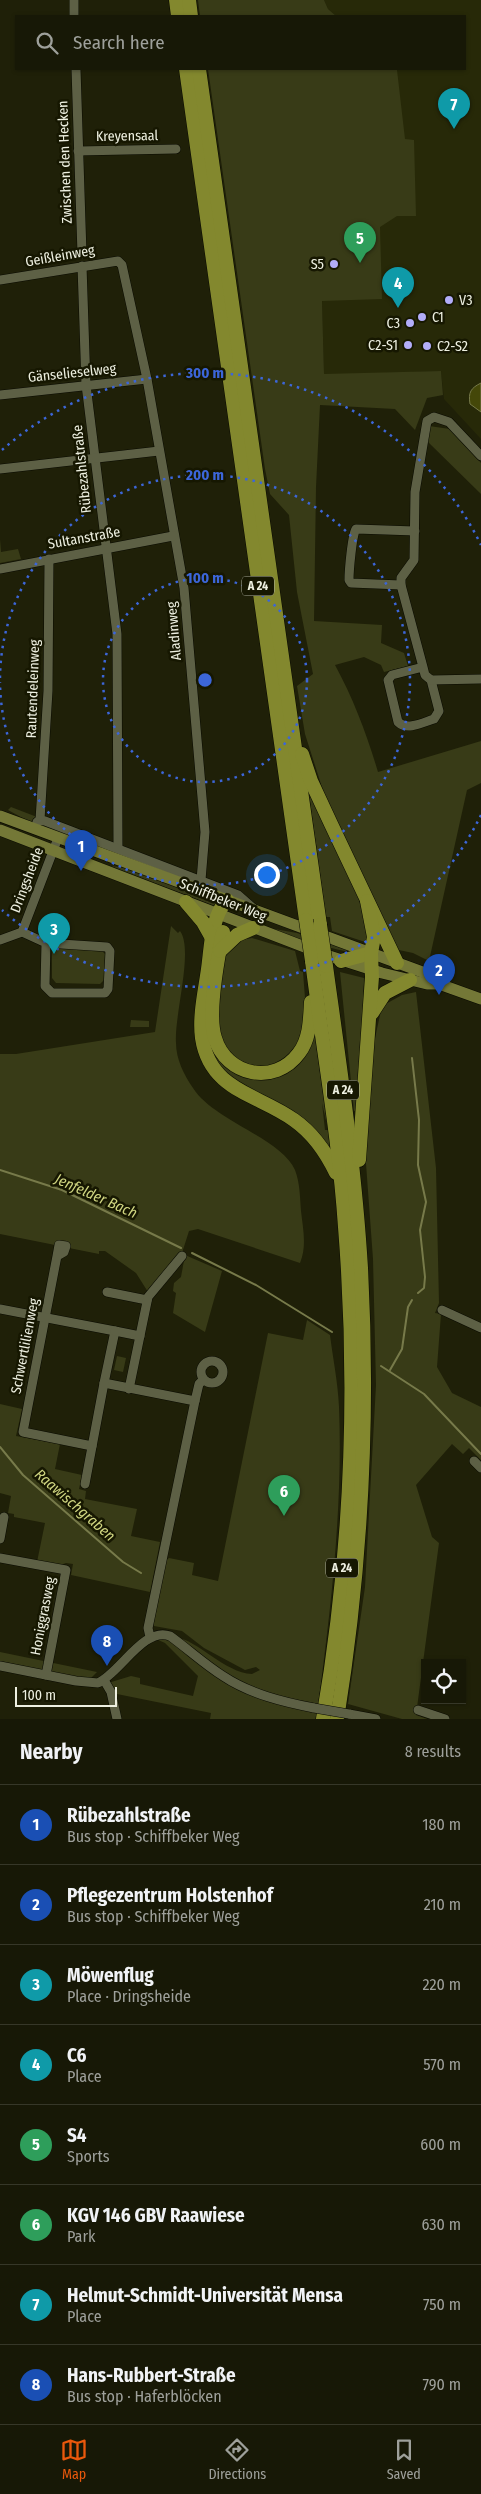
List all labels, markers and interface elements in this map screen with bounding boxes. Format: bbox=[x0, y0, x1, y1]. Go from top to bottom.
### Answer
search box bbox=[15, 15, 466, 70]
icon: search bbox=[33, 29, 61, 57]
text: Search here bbox=[73, 31, 165, 54]
pin: 7 bbox=[438, 88, 470, 129]
street label: Zwischen den Hecken bbox=[54, 100, 76, 224]
street label: Kreyensaal bbox=[96, 127, 159, 145]
pin: 5 bbox=[344, 222, 376, 263]
street label: Geißleinweg bbox=[24, 241, 96, 270]
place label: S5 bbox=[311, 256, 324, 273]
marker: S5 bbox=[328, 258, 340, 270]
pin: 4 bbox=[382, 267, 414, 308]
place label: V3 bbox=[459, 292, 472, 309]
marker: V3 bbox=[443, 294, 455, 306]
place label: C1 bbox=[432, 309, 444, 326]
marker: C1 bbox=[416, 311, 428, 323]
place label: C3 bbox=[387, 315, 400, 332]
marker: C3 bbox=[404, 317, 416, 329]
place label: C2-S1 bbox=[368, 337, 398, 354]
place label: C2-S2 bbox=[437, 338, 468, 355]
marker: C2-S1 bbox=[402, 339, 414, 351]
marker: C2-S2 bbox=[421, 340, 433, 352]
street label: Gänselieselweg bbox=[27, 360, 117, 386]
text: 300 m bbox=[185, 364, 224, 382]
street label: Rübezahlstraße bbox=[69, 424, 95, 514]
text: 200 m bbox=[185, 466, 224, 484]
street label: Sultanstraße bbox=[47, 523, 121, 553]
text: 100 m bbox=[186, 569, 224, 587]
road number: A 24 bbox=[242, 576, 274, 596]
street label: Aladinweg bbox=[163, 600, 185, 661]
street label: Rautendeleinweg bbox=[23, 639, 43, 739]
centre of rings bbox=[196, 671, 214, 689]
pin: 1 bbox=[65, 830, 97, 871]
street label: Dringsheide bbox=[7, 845, 47, 915]
your location bbox=[254, 862, 280, 888]
street label: Schiffbeker Weg bbox=[177, 875, 269, 925]
pin: 3 bbox=[38, 913, 70, 954]
pin: 2 bbox=[423, 954, 455, 995]
road number: A 24 bbox=[327, 1080, 359, 1100]
water label: Jenfelder Bach bbox=[51, 1169, 140, 1222]
street label: Schwertlilienweg bbox=[7, 1296, 43, 1395]
water label: Raawischgraben bbox=[31, 1465, 119, 1545]
pin: 6 bbox=[268, 1475, 300, 1516]
road number: A 24 bbox=[326, 1559, 358, 1578]
street label: Honiggrasweg bbox=[27, 1575, 59, 1657]
pin: 8 bbox=[91, 1625, 123, 1666]
map controls bbox=[421, 1659, 466, 1704]
button: locate bbox=[421, 1659, 466, 1704]
scale bar bbox=[15, 1684, 118, 1707]
text: 100 m bbox=[22, 1687, 56, 1704]
text: Nearby bbox=[20, 1739, 82, 1765]
text: 8 results bbox=[405, 1742, 461, 1761]
text: Rübezahlstraße bbox=[67, 1804, 191, 1827]
text: 1 bbox=[33, 1815, 39, 1834]
text: 180 m bbox=[422, 1815, 461, 1834]
text: Bus stop · Schiffbeker Weg bbox=[67, 1827, 240, 1846]
text: Pflegezentrum Holstenhof bbox=[67, 1884, 273, 1907]
text: 2 bbox=[32, 1895, 40, 1914]
text: 210 m bbox=[424, 1895, 461, 1914]
text: Bus stop · Schiffbeker Weg bbox=[67, 1907, 240, 1926]
text: Möwenflug bbox=[67, 1964, 154, 1987]
text: 3 bbox=[32, 1975, 40, 1994]
text: 220 m bbox=[422, 1975, 461, 1994]
text: Place · Dringsheide bbox=[67, 1987, 191, 2006]
text: C6 bbox=[67, 2044, 86, 2067]
text: 4 bbox=[32, 2055, 40, 2074]
text: 570 m bbox=[423, 2055, 461, 2074]
text: Place bbox=[67, 2067, 102, 2086]
text: S4 bbox=[67, 2124, 87, 2147]
text: 5 bbox=[32, 2135, 40, 2154]
text: 600 m bbox=[420, 2135, 461, 2154]
text: Sports bbox=[67, 2147, 110, 2166]
text: KGV 146 GBV Raawiese bbox=[67, 2204, 245, 2227]
text: 6 bbox=[32, 2215, 40, 2234]
text: 630 m bbox=[422, 2215, 461, 2234]
text: Park bbox=[67, 2227, 95, 2246]
text: Helmut-Schmidt-Universität Mensa bbox=[67, 2284, 343, 2307]
text: 7 bbox=[33, 2295, 39, 2314]
text: 750 m bbox=[423, 2295, 461, 2314]
text: Place bbox=[67, 2307, 102, 2326]
text: Hans-Rubbert-Straße bbox=[67, 2364, 236, 2387]
text: 8 bbox=[32, 2375, 40, 2394]
text: 790 m bbox=[423, 2375, 461, 2394]
text: Bus stop · Haferblöcken bbox=[67, 2387, 222, 2406]
tab: Map bbox=[60, 2436, 88, 2483]
tab: Directions bbox=[208, 2436, 266, 2483]
tab: Saved bbox=[387, 2436, 421, 2483]

